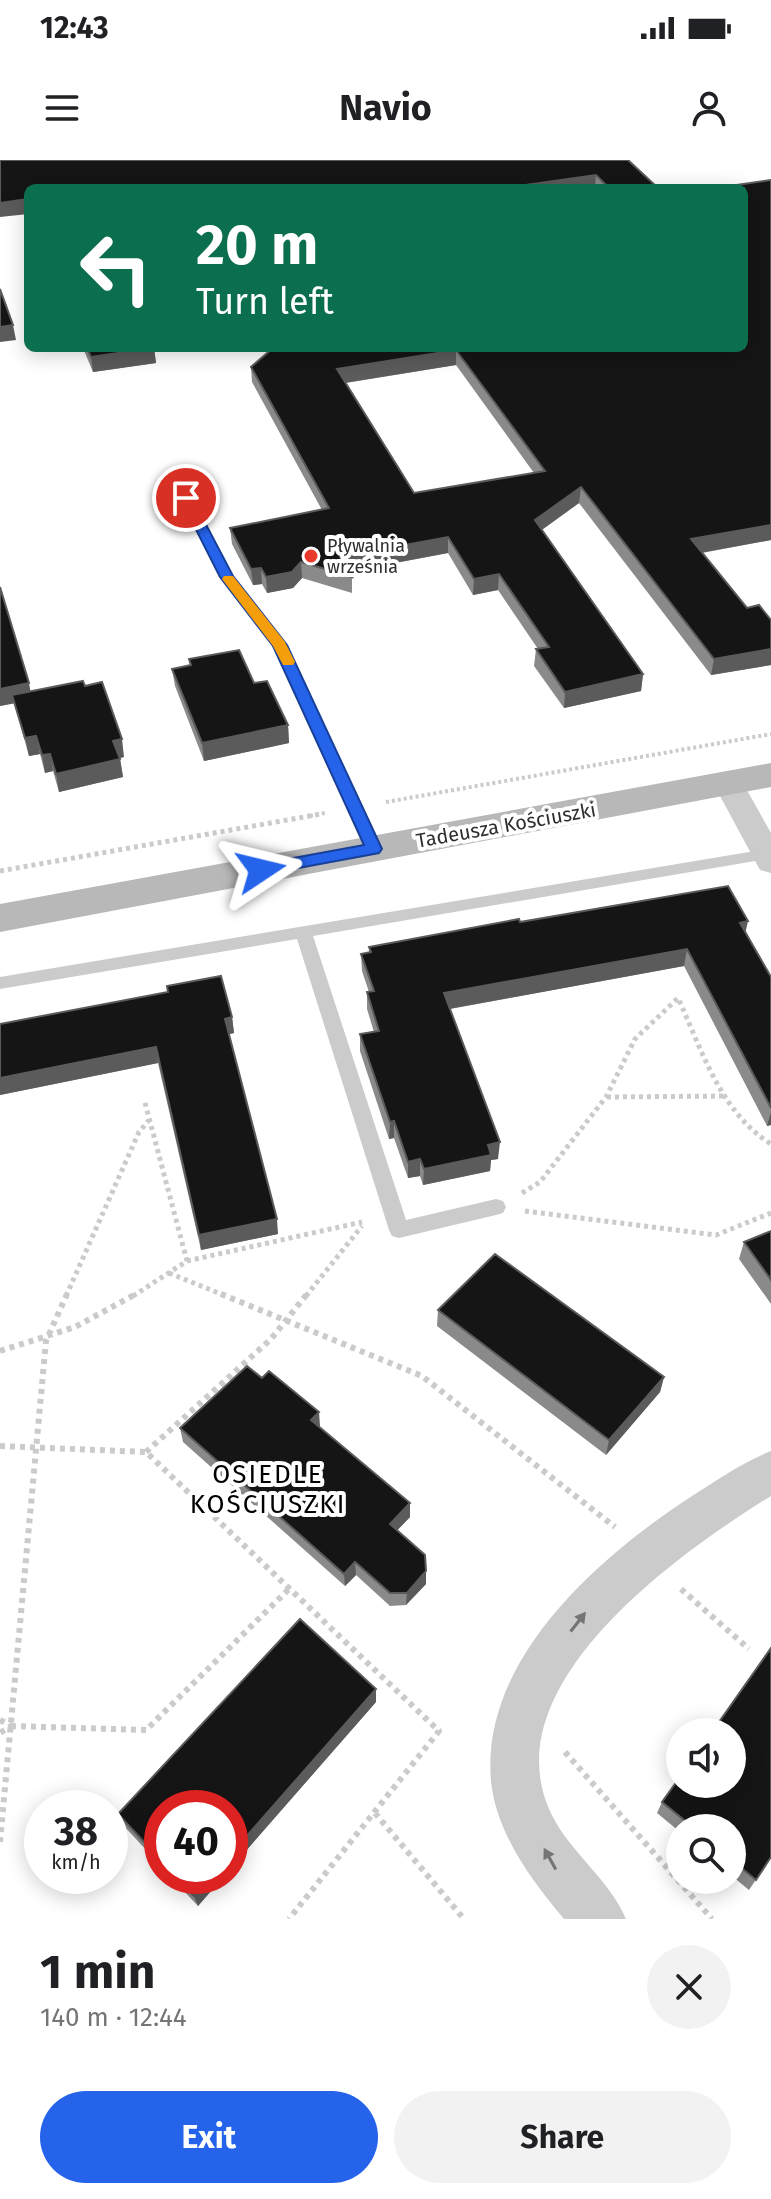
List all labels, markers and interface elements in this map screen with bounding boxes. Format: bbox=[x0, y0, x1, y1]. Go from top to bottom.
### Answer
text: 12:43 bbox=[40, 10, 109, 46]
icon: menu bbox=[40, 86, 84, 130]
text: Navio bbox=[339, 86, 432, 130]
icon: person bbox=[687, 86, 731, 130]
text: 20 m bbox=[196, 212, 318, 279]
icon: left bbox=[64, 216, 168, 320]
text: Turn left bbox=[196, 280, 334, 324]
pin bbox=[152, 464, 220, 532]
icon: arrive bbox=[164, 476, 208, 520]
place label: Pływalnia września bbox=[327, 535, 405, 578]
marker: Pływalnia września bbox=[302, 547, 320, 565]
street label: Tadeusza Kościuszki bbox=[414, 797, 598, 853]
position arrow bbox=[219, 828, 303, 912]
district label: OSIEDLE KOŚCIUSZKI bbox=[190, 1459, 346, 1520]
one-way arrow bbox=[569, 1612, 586, 1632]
map controls bbox=[666, 1718, 746, 1894]
button: sound bbox=[666, 1718, 746, 1798]
speed limit sign: 40 bbox=[144, 1790, 248, 1894]
text: 38 bbox=[54, 1808, 98, 1856]
button: search bbox=[666, 1814, 746, 1894]
one-way arrow bbox=[543, 1847, 556, 1870]
text: km/h bbox=[51, 1850, 101, 1874]
text: 1 min bbox=[40, 1943, 155, 2001]
button: close bbox=[647, 1945, 731, 2029]
text: 140 m · 12:44 bbox=[40, 2002, 187, 2033]
button: Exit bbox=[40, 2091, 378, 2183]
button: Share bbox=[394, 2091, 731, 2183]

